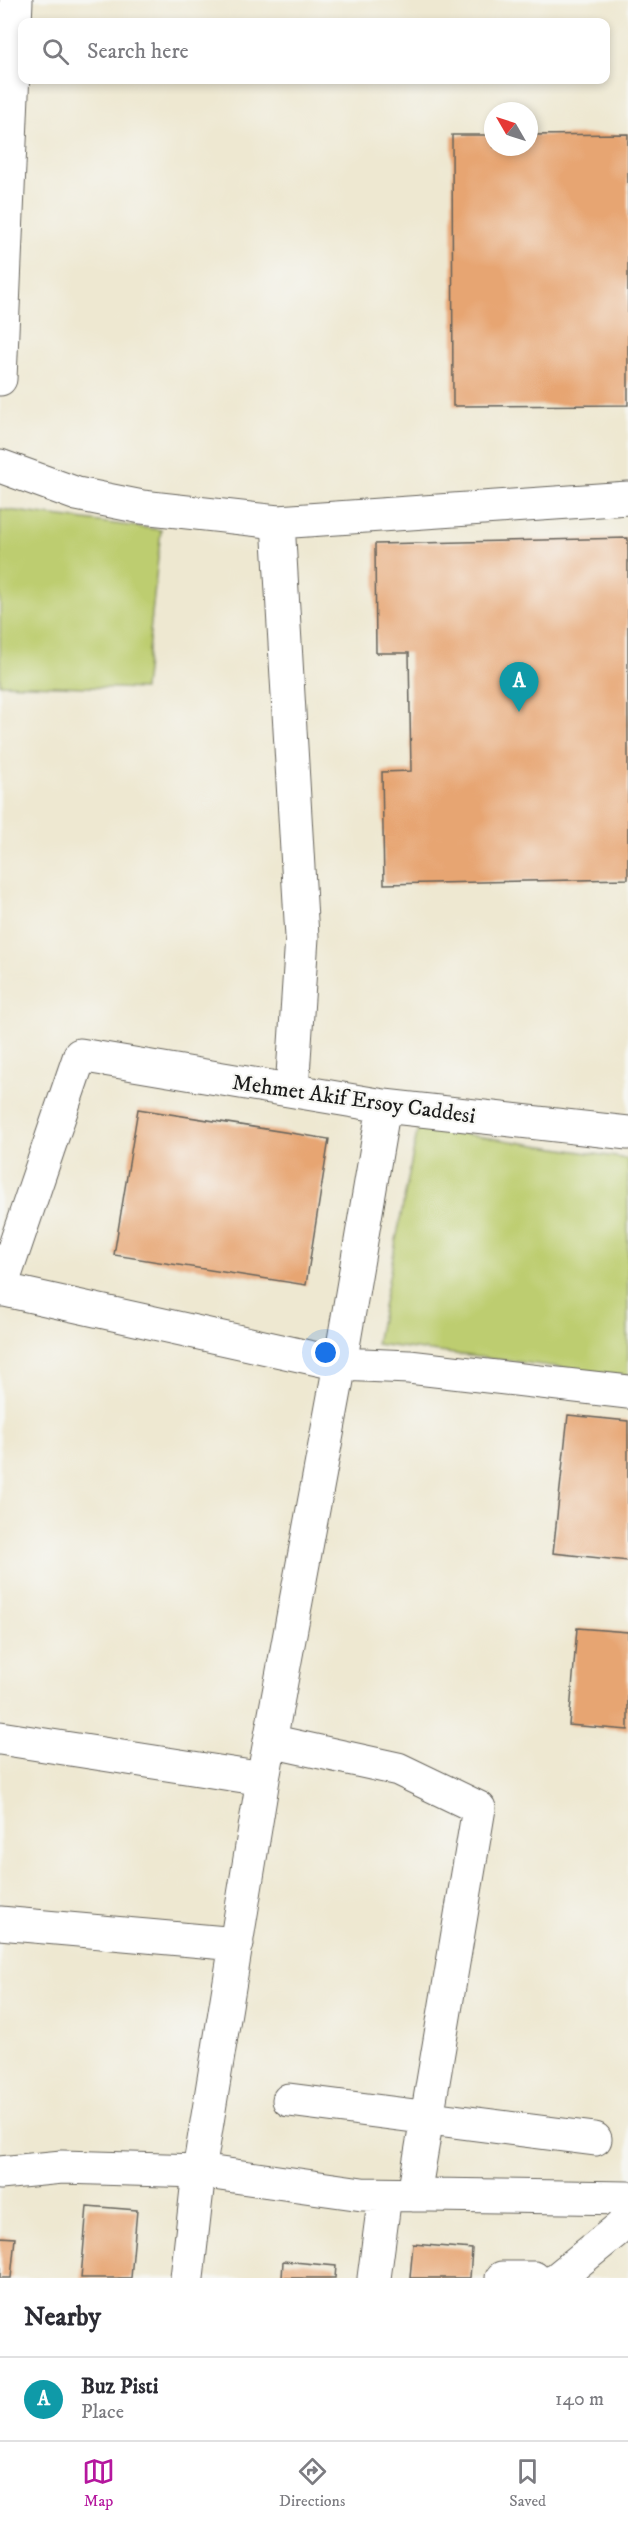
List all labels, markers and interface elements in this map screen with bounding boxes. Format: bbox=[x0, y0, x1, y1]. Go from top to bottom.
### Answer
search box bbox=[18, 18, 610, 84]
icon: search bbox=[39, 35, 72, 68]
text: Search here bbox=[87, 38, 189, 65]
north arrow bbox=[484, 102, 538, 156]
pin: A bbox=[500, 662, 538, 712]
street label: Mehmet Akif Ersoy Caddesi bbox=[231, 1069, 477, 1130]
your location bbox=[311, 1338, 340, 1367]
text: Nearby bbox=[24, 2301, 101, 2334]
text: Buz Pisti bbox=[81, 2373, 158, 2400]
text: A bbox=[37, 2387, 50, 2412]
text: 140 m bbox=[555, 2387, 604, 2412]
text: Place bbox=[81, 2400, 124, 2425]
tab: Map bbox=[82, 2455, 115, 2511]
tab: Directions bbox=[279, 2455, 345, 2511]
tab: Saved bbox=[509, 2455, 546, 2511]

